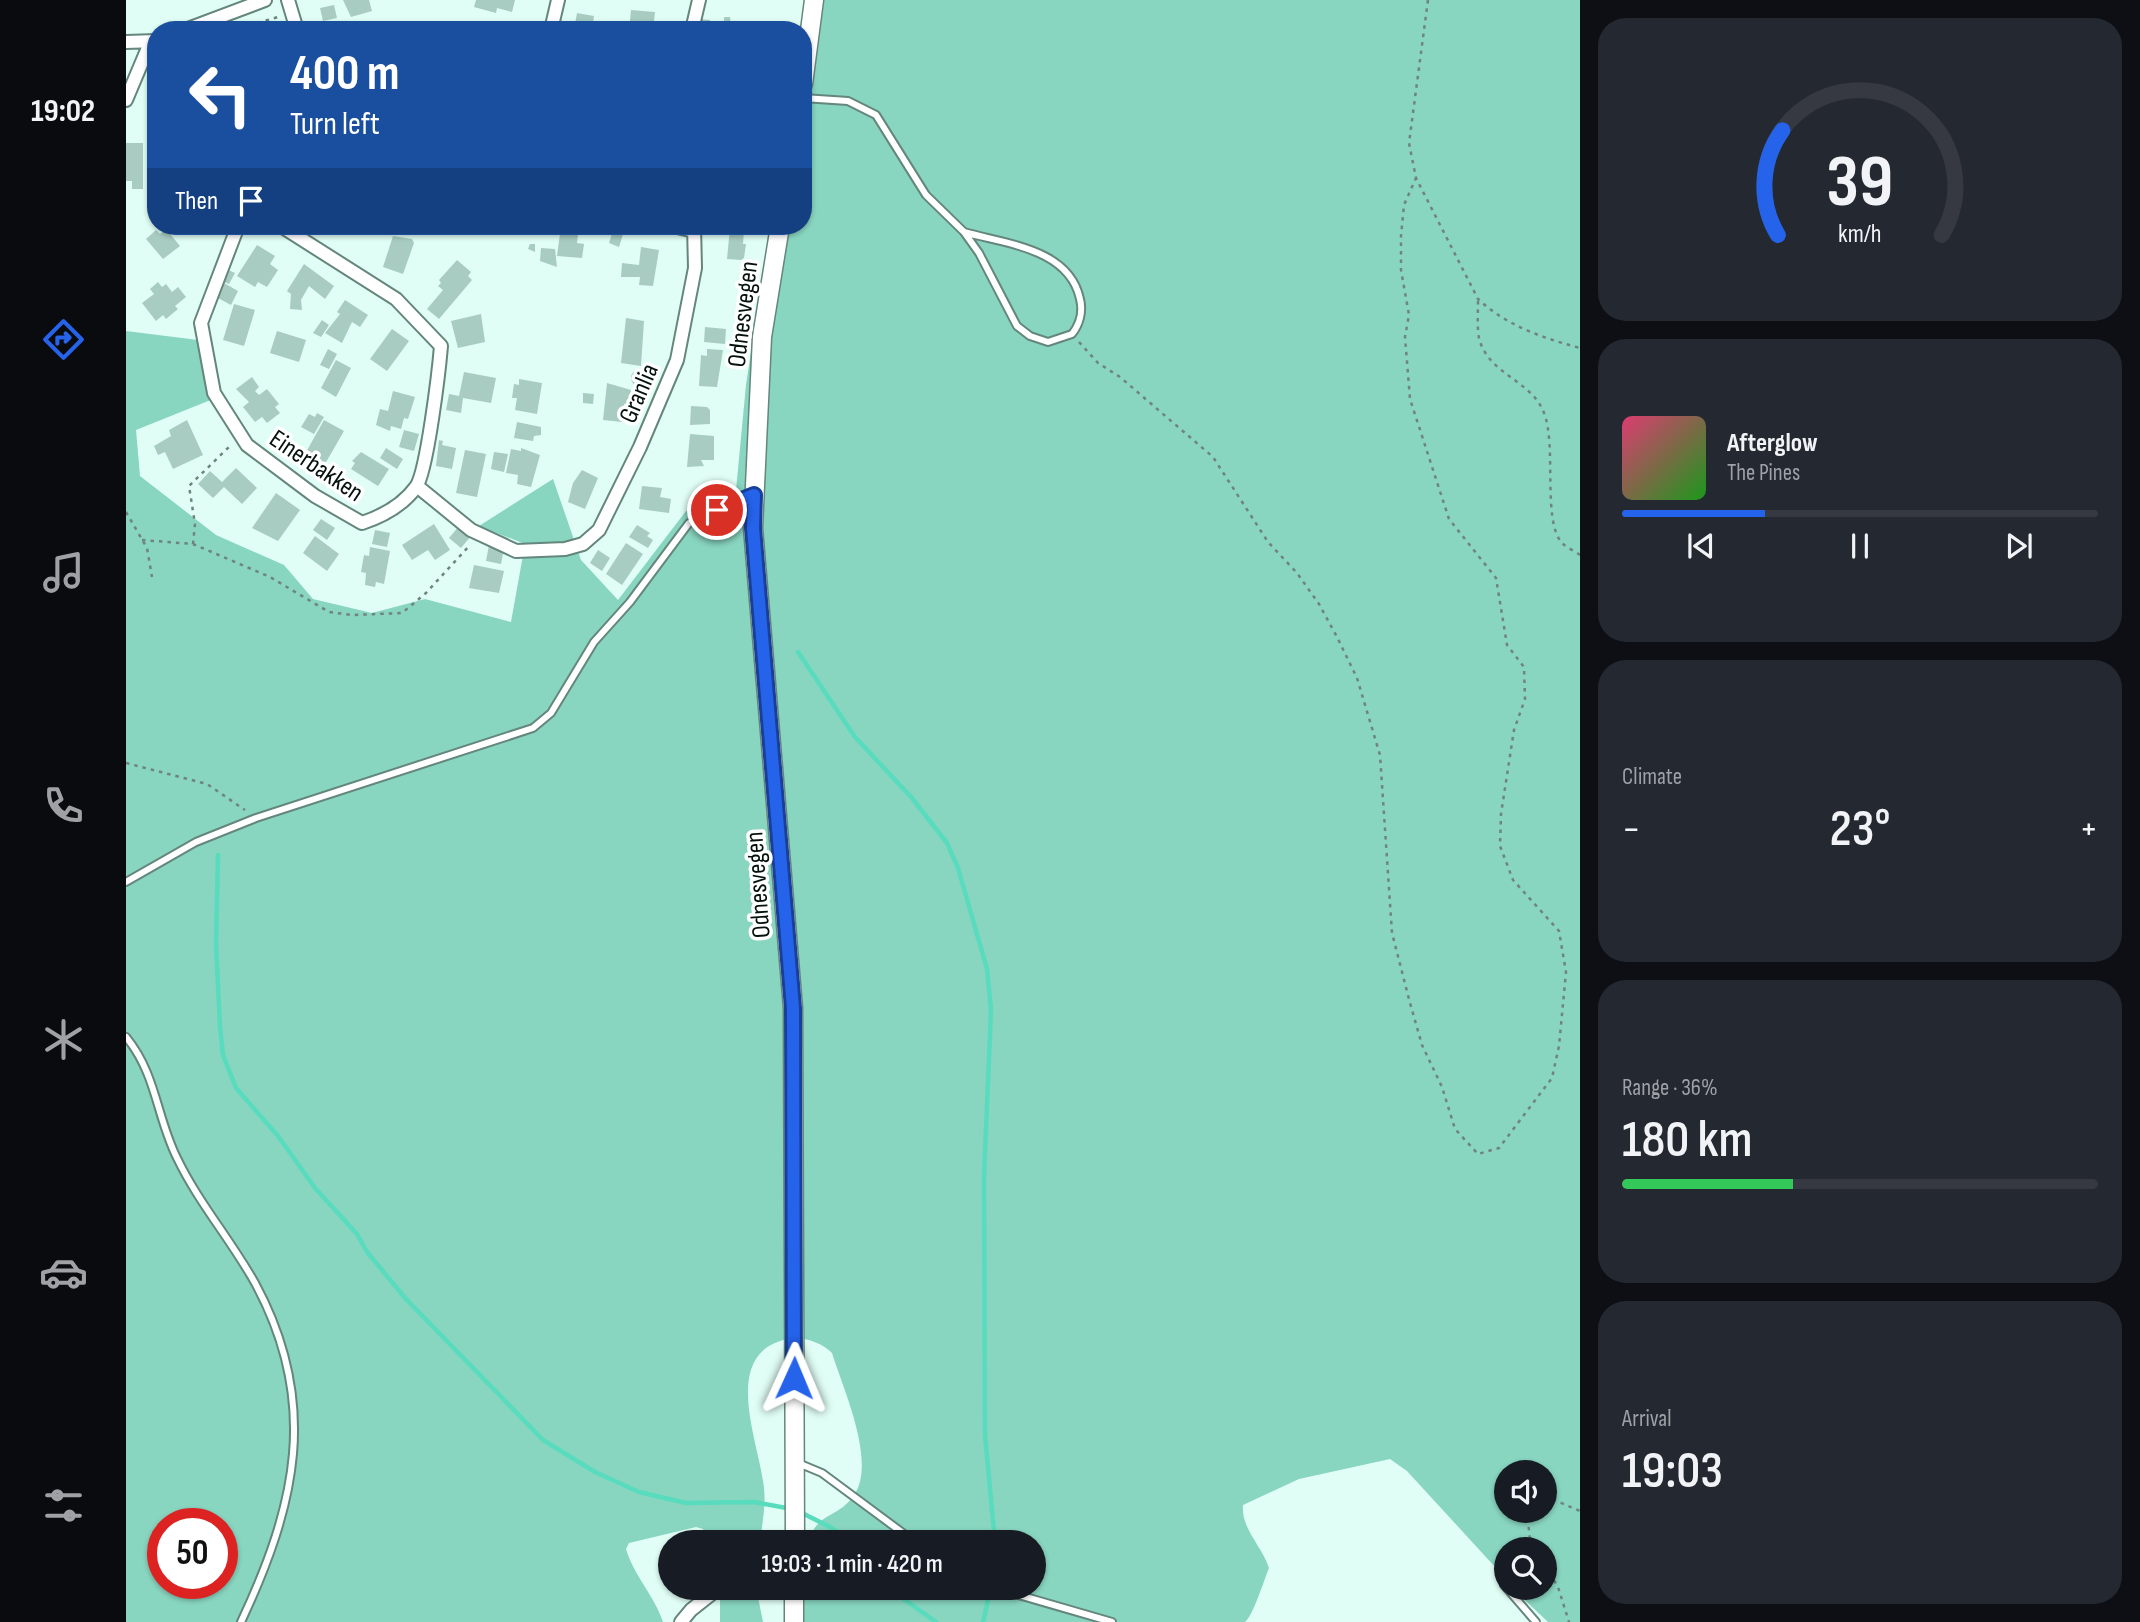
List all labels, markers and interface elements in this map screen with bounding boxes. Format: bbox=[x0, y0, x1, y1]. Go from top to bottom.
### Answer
text: 400 m bbox=[290, 45, 400, 104]
icon: left bbox=[175, 49, 266, 140]
text: 19:02 bbox=[31, 92, 95, 131]
text: Turn left bbox=[290, 105, 380, 144]
text: 39 bbox=[1826, 140, 1894, 228]
icon: arrive bbox=[232, 182, 270, 220]
text: Then bbox=[175, 186, 218, 217]
text: km/h bbox=[1838, 219, 1882, 250]
street label: Odnesvegen bbox=[722, 259, 765, 369]
icon: directions bbox=[39, 315, 88, 364]
street label: Granlia bbox=[613, 359, 666, 428]
street label: Einerbakken bbox=[263, 424, 369, 509]
text: Afterglow bbox=[1727, 428, 1818, 459]
text: The Pines bbox=[1727, 459, 1800, 487]
pin bbox=[687, 480, 747, 540]
icon: arrive bbox=[698, 491, 736, 529]
icon: previous bbox=[1682, 527, 1720, 565]
icon: pause bbox=[1841, 527, 1879, 565]
icon: next bbox=[2000, 527, 2038, 565]
icon: music bbox=[39, 548, 88, 597]
text: Climate bbox=[1622, 763, 1682, 791]
icon: phone bbox=[39, 781, 88, 830]
text: 23° bbox=[1830, 798, 1890, 861]
text: − bbox=[1622, 807, 1641, 852]
text: + bbox=[2079, 807, 2098, 852]
street label: Odnesvegen bbox=[739, 831, 778, 939]
icon: climate bbox=[39, 1015, 88, 1064]
text: Range · 36% bbox=[1622, 1074, 1718, 1102]
text: 180 km bbox=[1622, 1109, 1753, 1172]
icon: car bbox=[39, 1248, 88, 1297]
position arrow bbox=[757, 1341, 831, 1415]
text: Arrival bbox=[1622, 1405, 1671, 1433]
text: 19:03 bbox=[1622, 1440, 1723, 1503]
map controls bbox=[1494, 1460, 1557, 1600]
button: sound bbox=[1494, 1460, 1557, 1523]
icon: filters bbox=[39, 1481, 88, 1530]
speed limit sign: 50 bbox=[147, 1508, 238, 1599]
button: search bbox=[1494, 1537, 1557, 1600]
text: 19:03 · 1 min · 420 m bbox=[761, 1549, 943, 1580]

